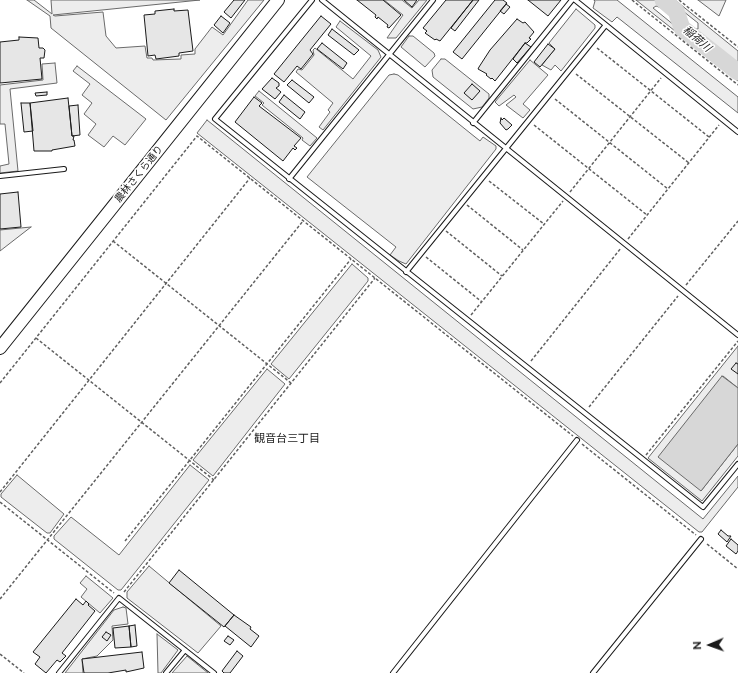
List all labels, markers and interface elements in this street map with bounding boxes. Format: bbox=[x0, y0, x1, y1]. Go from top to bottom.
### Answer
water label: 稲荷川 bbox=[680, 23, 714, 55]
street label: 農林さくら通り bbox=[112, 143, 166, 205]
district label: 観音台三丁目 bbox=[254, 432, 320, 446]
north arrow bbox=[690, 625, 730, 665]
text: N bbox=[691, 641, 704, 650]

